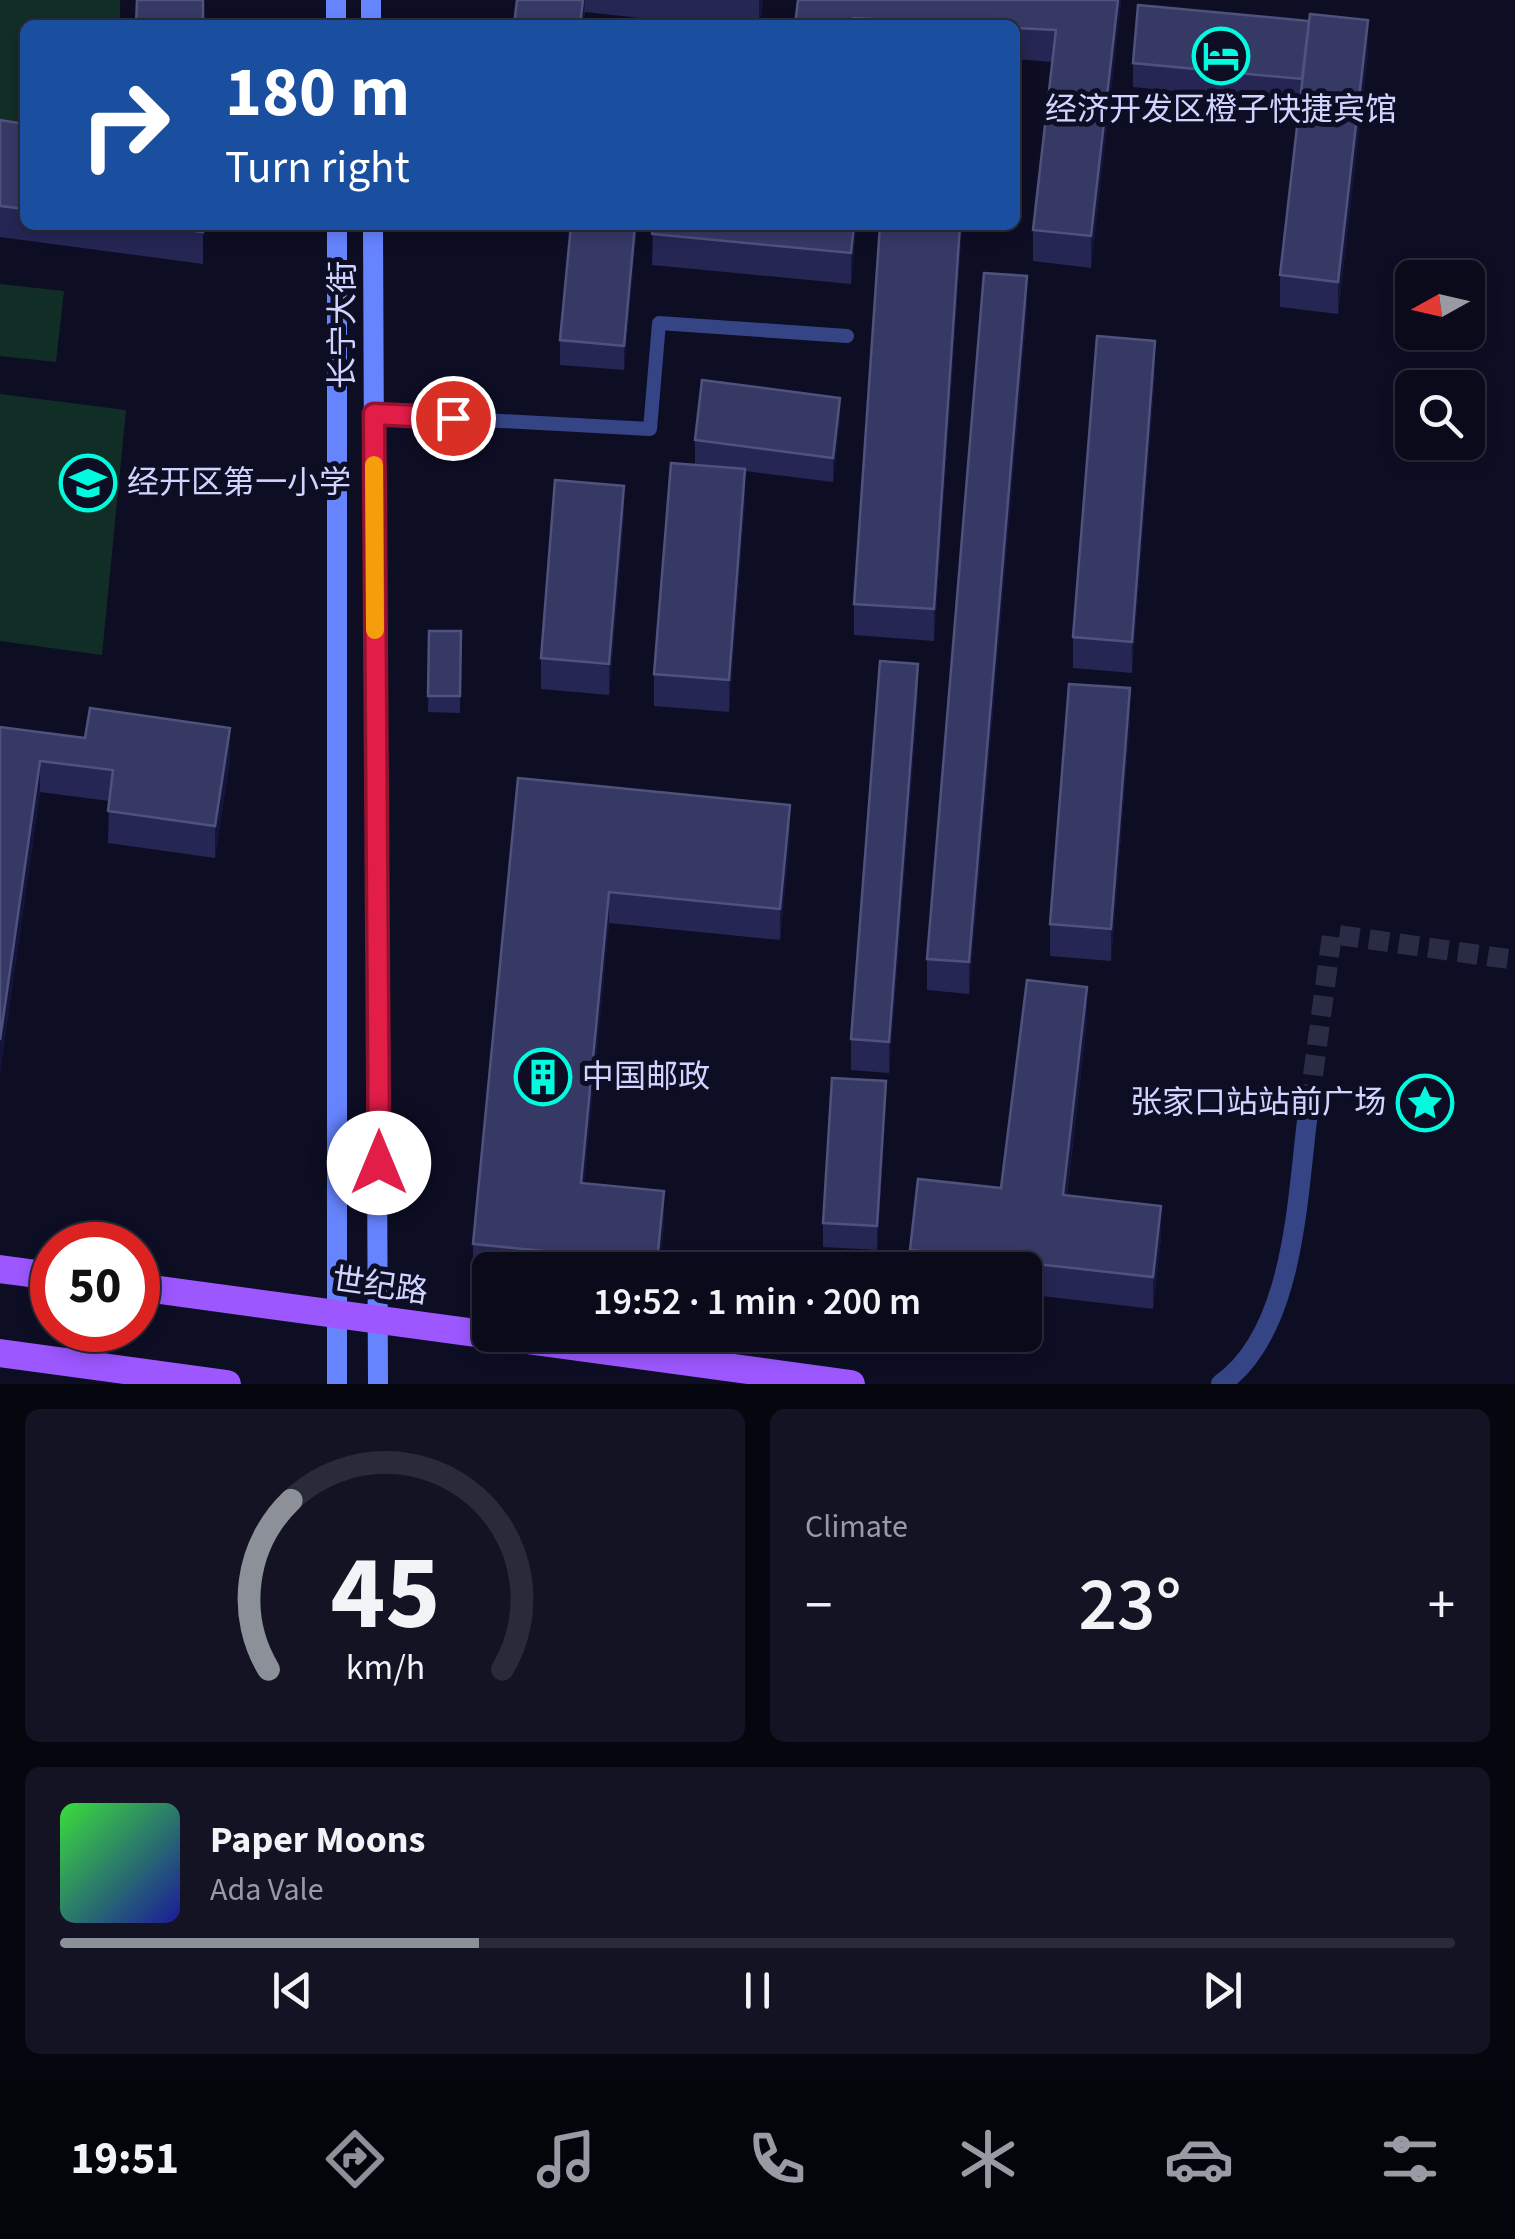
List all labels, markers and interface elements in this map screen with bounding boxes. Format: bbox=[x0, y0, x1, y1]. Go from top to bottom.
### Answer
hotel icon: 经济开发区橙子快捷宾馆 bbox=[1191, 26, 1251, 86]
text: 180 m bbox=[225, 43, 410, 143]
icon: right bbox=[60, 60, 190, 190]
place label: 经济开发区橙子快捷宾馆 bbox=[1045, 87, 1397, 133]
text: Turn right bbox=[225, 136, 410, 200]
north arrow bbox=[1395, 260, 1485, 350]
map controls bbox=[1395, 260, 1485, 460]
street label: 长宁大街 bbox=[320, 261, 366, 389]
button: search bbox=[1395, 370, 1485, 460]
pin bbox=[411, 376, 496, 461]
icon: arrive bbox=[426, 391, 481, 446]
school or university icon: 经开区第一小学 bbox=[58, 453, 118, 513]
place label: 经开区第一小学 bbox=[127, 460, 351, 506]
building icon: 中国邮政 bbox=[513, 1047, 573, 1107]
place label: 中国邮政 bbox=[582, 1054, 710, 1100]
place icon: 张家口站站前广场 bbox=[1395, 1073, 1455, 1133]
place label: 张家口站站前广场 bbox=[1130, 1080, 1386, 1126]
position arrow bbox=[327, 1111, 431, 1215]
speed limit sign: 50 bbox=[30, 1222, 160, 1352]
street label: 世纪路 bbox=[329, 1257, 431, 1315]
text: 19:52 · 1 min · 200 m bbox=[593, 1275, 921, 1329]
text: Climate bbox=[805, 1504, 908, 1550]
text: 45 bbox=[330, 1521, 440, 1669]
text: 23° bbox=[1078, 1552, 1182, 1659]
text: − bbox=[805, 1567, 832, 1645]
text: + bbox=[1428, 1567, 1455, 1645]
text: km/h bbox=[345, 1642, 425, 1693]
text: Paper Moons bbox=[210, 1813, 425, 1867]
text: Ada Vale bbox=[210, 1867, 324, 1913]
icon: previous bbox=[265, 1963, 320, 2018]
icon: pause bbox=[730, 1963, 785, 2018]
icon: next bbox=[1195, 1963, 1250, 2018]
icon: directions bbox=[320, 2124, 390, 2194]
icon: music bbox=[531, 2124, 601, 2194]
icon: phone bbox=[742, 2124, 812, 2194]
icon: climate bbox=[953, 2124, 1023, 2194]
icon: car bbox=[1164, 2124, 1234, 2194]
icon: filters bbox=[1375, 2124, 1445, 2194]
text: 19:51 bbox=[70, 2127, 179, 2191]

